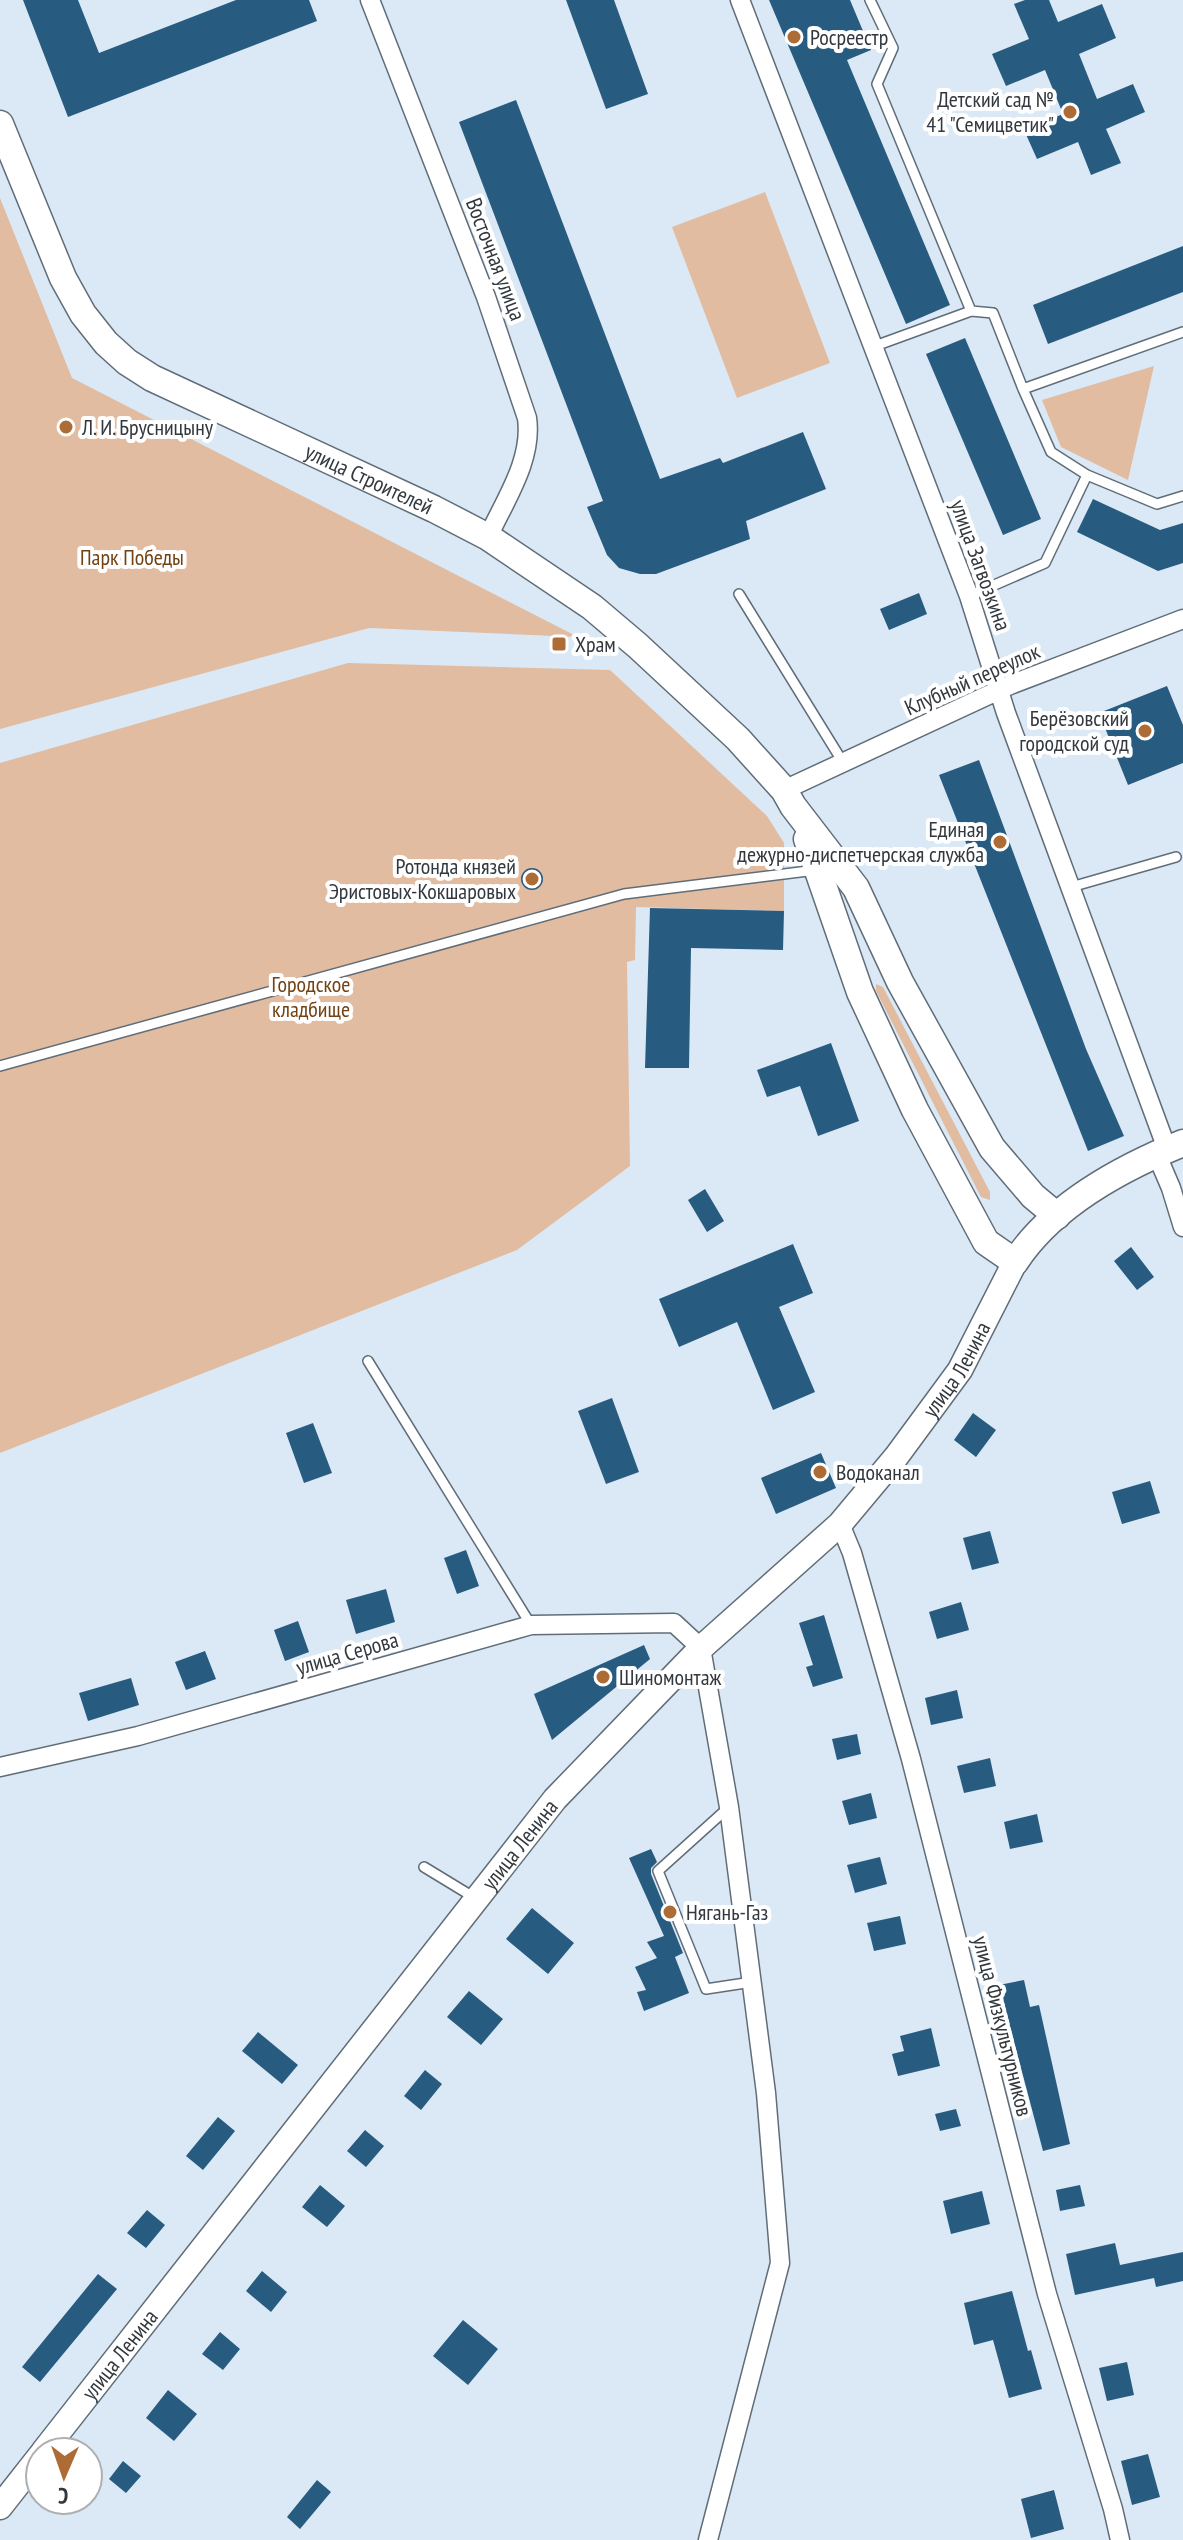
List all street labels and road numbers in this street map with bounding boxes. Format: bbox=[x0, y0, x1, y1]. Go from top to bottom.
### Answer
street label: Восточная улица bbox=[460, 194, 532, 324]
street label: улица Строителей bbox=[301, 437, 438, 521]
street label: улица Загвозкина bbox=[944, 496, 1018, 634]
street label: Клубный переулок bbox=[900, 637, 1044, 721]
street label: улица Ленина bbox=[916, 1317, 996, 1423]
street label: улица Серова bbox=[293, 1625, 401, 1681]
street label: улица Ленина bbox=[475, 1793, 564, 1895]
street label: улица Физкультурников bbox=[967, 1933, 1039, 2119]
street label: улица Ленина bbox=[75, 2303, 164, 2405]

